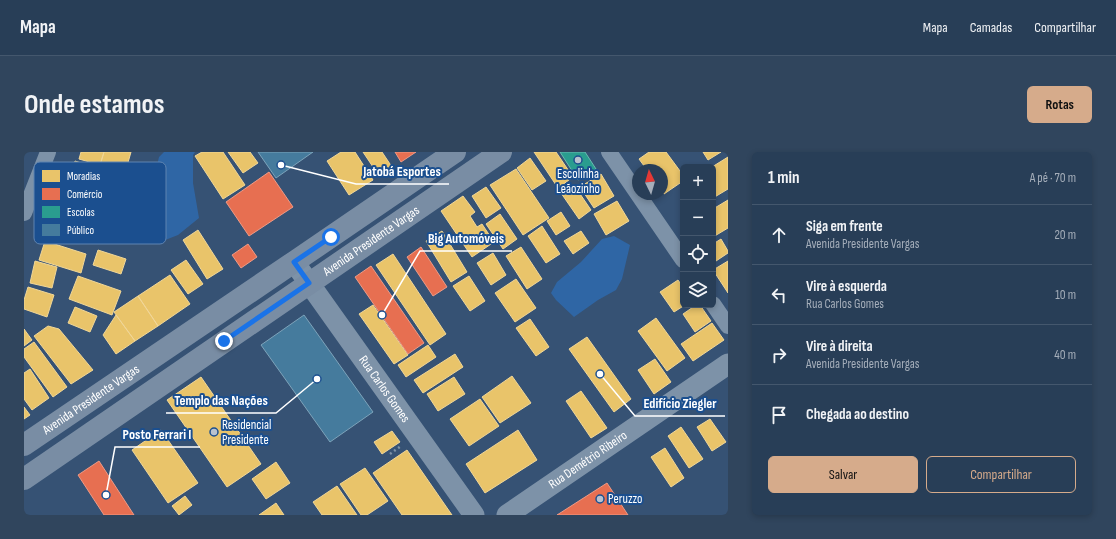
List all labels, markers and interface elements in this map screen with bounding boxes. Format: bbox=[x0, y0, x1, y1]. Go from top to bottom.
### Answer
text: Mapa bbox=[20, 16, 56, 39]
text: Mapa bbox=[923, 19, 948, 36]
text: Camadas bbox=[970, 19, 1012, 36]
text: Compartilhar bbox=[1034, 19, 1096, 36]
button: Rotas bbox=[1027, 86, 1092, 123]
text: Onde estamos bbox=[24, 88, 164, 121]
marker: Escolinha Leãozinho bbox=[573, 155, 583, 165]
callout: Jatobá Esportes bbox=[356, 158, 449, 184]
legend bbox=[34, 162, 166, 244]
text: Jatobá Esportes bbox=[362, 163, 441, 180]
north arrow bbox=[632, 164, 668, 200]
map controls bbox=[680, 164, 716, 308]
button: + bbox=[680, 164, 716, 200]
place label: Escolinha Leãozinho bbox=[556, 166, 600, 197]
text: 1 min bbox=[768, 168, 800, 188]
text: Moradias bbox=[67, 170, 100, 183]
text: A pé · 70 m bbox=[1030, 170, 1076, 186]
text: Comércio bbox=[67, 188, 103, 201]
button: − bbox=[680, 200, 716, 236]
street label: Avenida Presidente Vargas bbox=[319, 202, 423, 280]
text: Escolas bbox=[67, 206, 95, 219]
text: Siga em frente bbox=[806, 217, 883, 236]
text: Público bbox=[67, 224, 94, 237]
icon: ahead bbox=[768, 224, 790, 246]
callout: Big Automóveis bbox=[420, 225, 512, 251]
text: 20 m bbox=[1054, 227, 1076, 243]
route start bbox=[322, 228, 340, 246]
text: Big Automóveis bbox=[428, 230, 504, 247]
button: locate bbox=[680, 236, 716, 272]
text: Avenida Presidente Vargas bbox=[806, 236, 919, 252]
button: layers bbox=[680, 272, 716, 308]
text: Vire à esquerda bbox=[806, 277, 887, 296]
icon: left bbox=[768, 284, 790, 306]
text: 10 m bbox=[1055, 287, 1076, 303]
text: Rua Carlos Gomes bbox=[806, 296, 884, 312]
route end bbox=[215, 332, 233, 350]
text: Vire à direita bbox=[806, 337, 873, 356]
icon: right bbox=[768, 344, 790, 366]
text: 40 m bbox=[1054, 347, 1076, 363]
street label: Rua Carlos Gomes bbox=[355, 353, 414, 426]
text: Avenida Presidente Vargas bbox=[806, 356, 919, 372]
street label: Avenida Presidente Vargas bbox=[39, 361, 143, 439]
callout: Templo das Nações bbox=[166, 387, 276, 413]
callout: Edifício Ziegler bbox=[635, 390, 725, 416]
text: Templo das Nações bbox=[174, 392, 268, 409]
text: Edifício Ziegler bbox=[643, 395, 717, 412]
icon: arrive bbox=[768, 404, 790, 426]
text: Chegada ao destino bbox=[806, 405, 909, 424]
place label: Residencial Presidente bbox=[222, 417, 271, 448]
callout: Posto Ferrari I bbox=[115, 421, 200, 447]
text: Posto Ferrari I bbox=[123, 426, 191, 443]
marker: Residencial Presidente bbox=[209, 427, 219, 437]
street label: Rua Demétrio Ribeiro bbox=[546, 427, 630, 492]
button: Salvar bbox=[768, 456, 918, 493]
button: Compartilhar bbox=[926, 456, 1076, 493]
place label: Peruzzo bbox=[608, 491, 642, 507]
marker: Peruzzo bbox=[595, 494, 605, 504]

